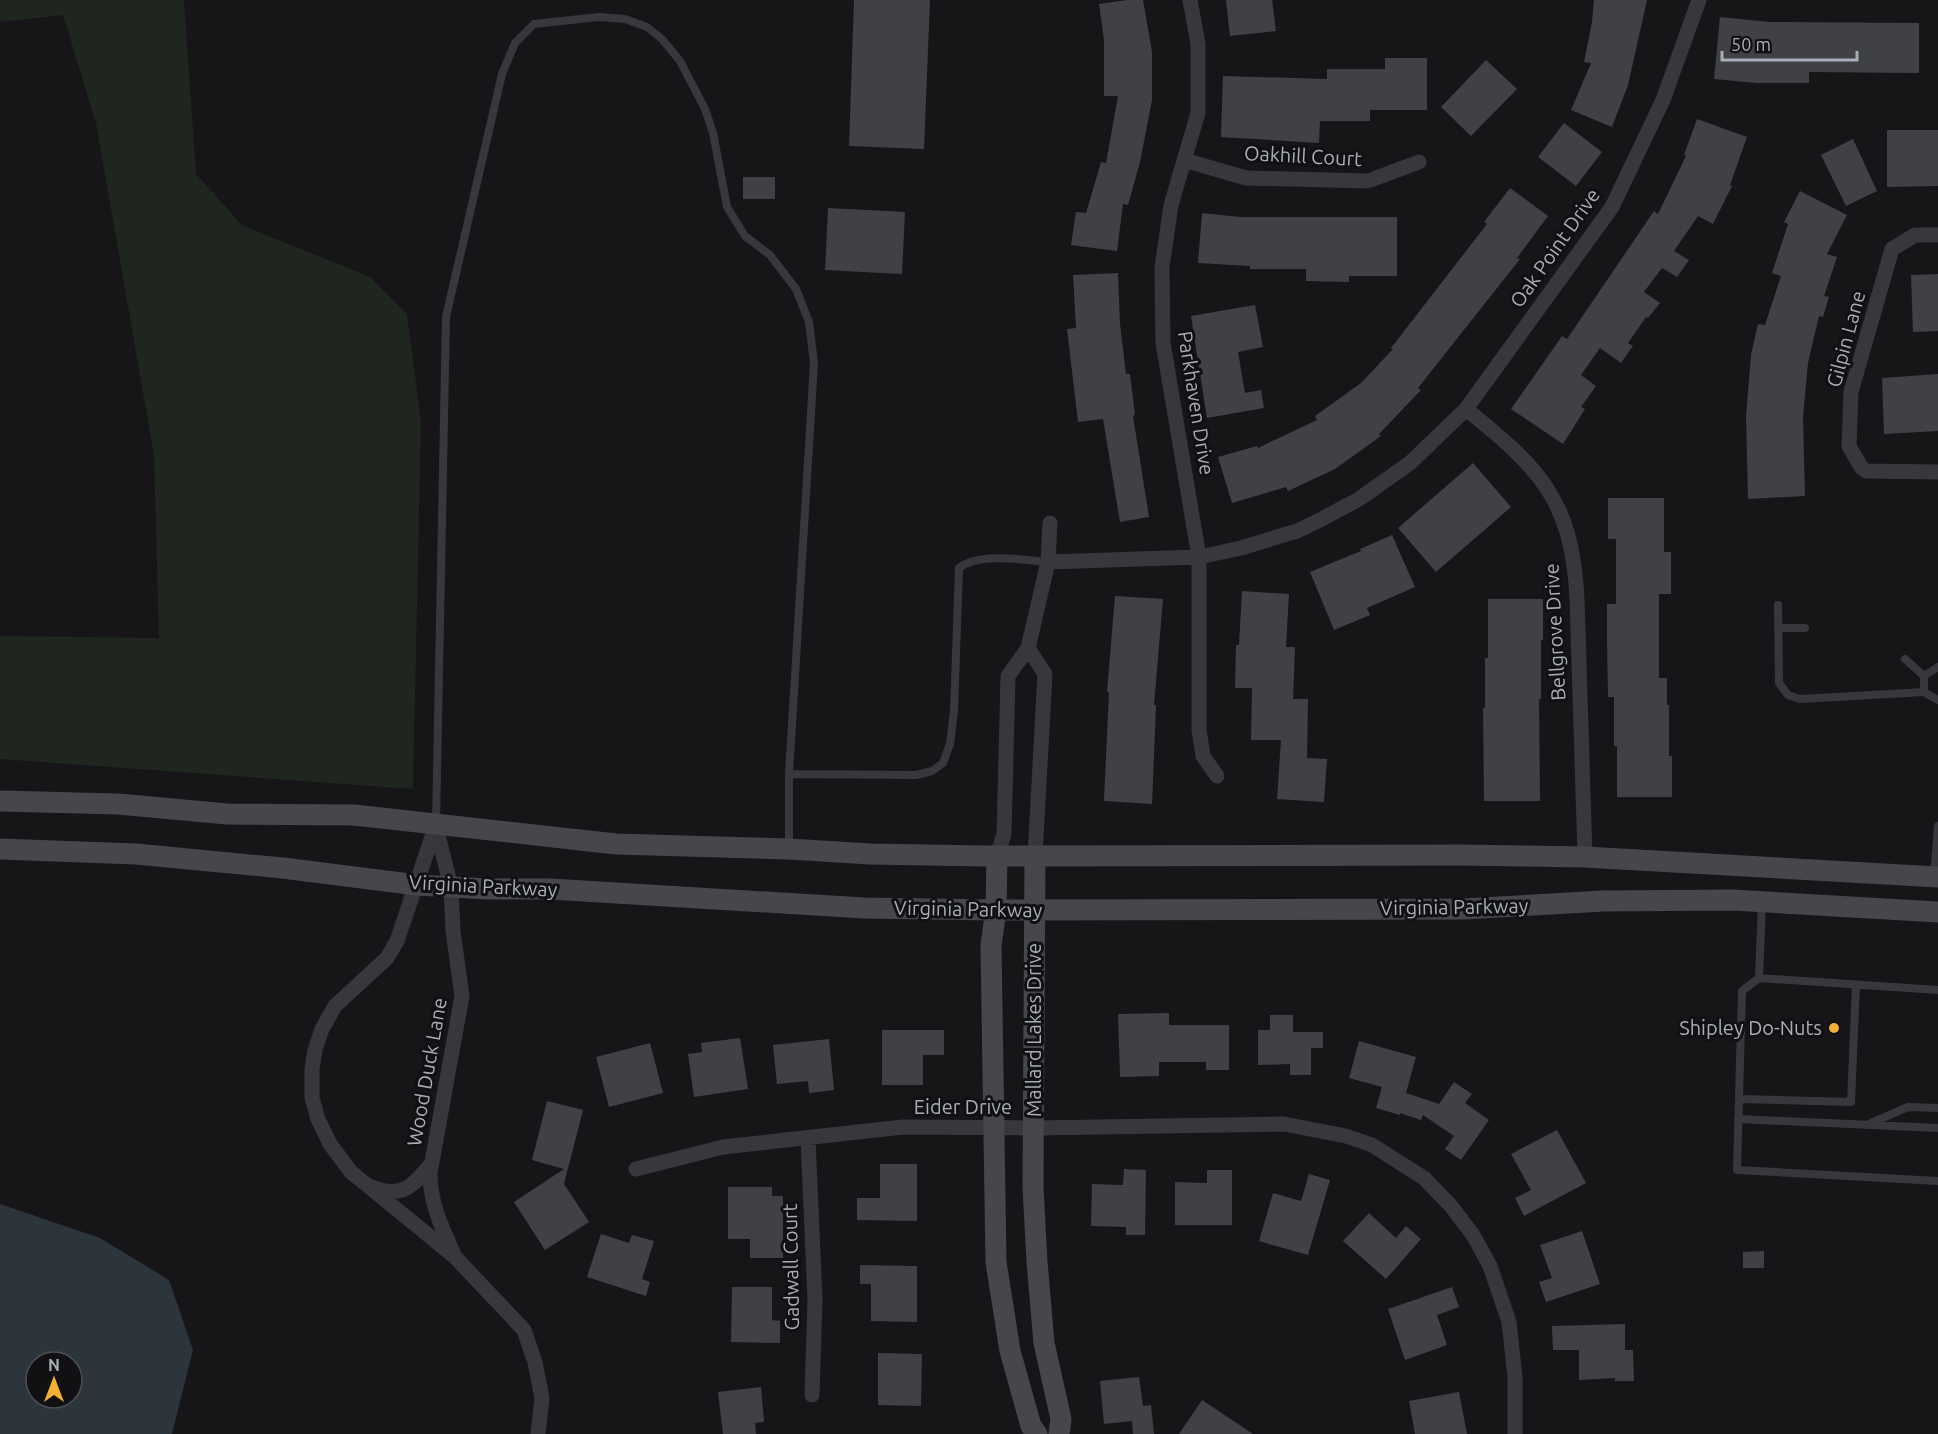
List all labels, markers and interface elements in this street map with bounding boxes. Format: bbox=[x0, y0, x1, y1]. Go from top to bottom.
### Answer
scale bar bbox=[1722, 24, 1857, 62]
text: 50 m bbox=[1731, 34, 1771, 54]
street label: Oakhill Court bbox=[1243, 141, 1363, 170]
street label: Oak Point Drive bbox=[1505, 184, 1604, 312]
street label: Gilpin Lane bbox=[1822, 288, 1869, 390]
street label: Parkhaven Drive bbox=[1174, 329, 1219, 477]
street label: Bellgrove Drive bbox=[1539, 563, 1570, 701]
street label: Virginia Parkway bbox=[408, 870, 558, 901]
street label: Virginia Parkway bbox=[1380, 894, 1529, 919]
street label: Virginia Parkway bbox=[894, 896, 1043, 921]
street label: Mallard Lakes Drive bbox=[1022, 943, 1045, 1117]
street label: Wood Duck Lane bbox=[402, 996, 451, 1148]
place label: Shipley Do-Nuts bbox=[1679, 1016, 1822, 1039]
marker: Shipley Do-Nuts bbox=[1827, 1021, 1841, 1035]
street label: Eider Drive bbox=[914, 1095, 1012, 1118]
street label: Gadwall Court bbox=[778, 1203, 803, 1331]
north arrow bbox=[24, 1350, 84, 1410]
text: N bbox=[48, 1356, 60, 1374]

